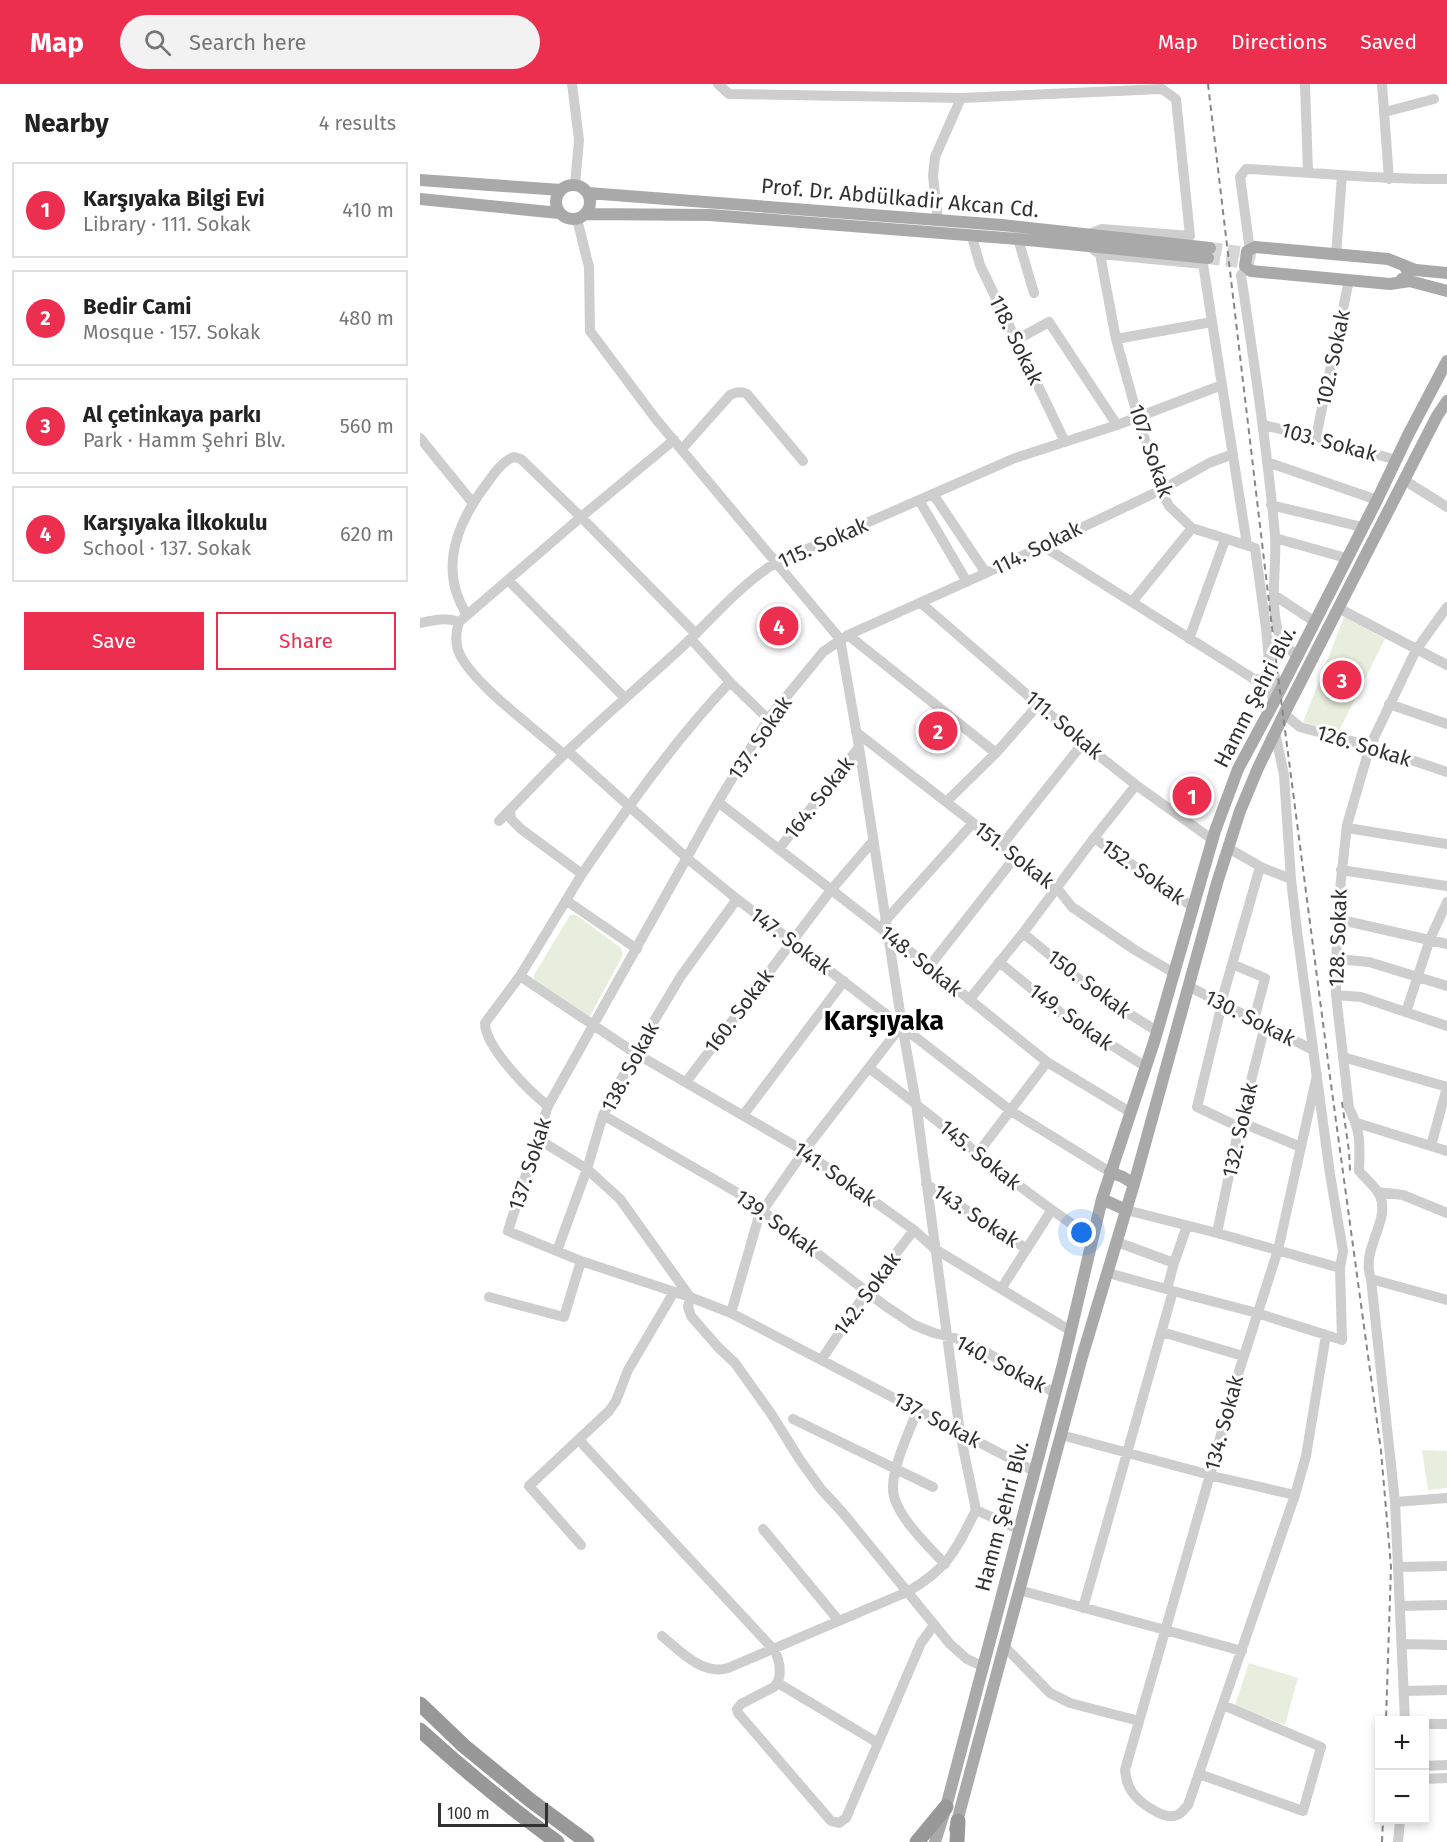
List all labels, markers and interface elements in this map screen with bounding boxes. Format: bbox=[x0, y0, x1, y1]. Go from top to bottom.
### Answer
search box bbox=[120, 15, 540, 69]
text: Map bbox=[30, 26, 84, 59]
icon: search bbox=[141, 26, 174, 59]
text: Search here bbox=[189, 29, 307, 56]
text: Map bbox=[1158, 29, 1198, 55]
text: Directions bbox=[1231, 29, 1327, 55]
text: Saved bbox=[1360, 29, 1417, 55]
text: Nearby bbox=[24, 108, 109, 139]
text: 4 results bbox=[319, 111, 396, 135]
street label: Prof. Dr. Abdülkadir Akcan Cd. bbox=[760, 173, 1040, 223]
text: Karşıyaka Bilgi Evi bbox=[83, 185, 265, 212]
text: 1 bbox=[41, 198, 50, 222]
text: 410 m bbox=[342, 198, 394, 222]
text: Library · 111. Sokak bbox=[83, 212, 251, 236]
street label: 118. Sokak bbox=[983, 291, 1049, 389]
text: Bedir Cami bbox=[83, 293, 191, 320]
text: 2 bbox=[40, 306, 51, 330]
text: 480 m bbox=[339, 306, 394, 330]
street label: 102. Sokak bbox=[1310, 307, 1356, 409]
text: Mosque · 157. Sokak bbox=[83, 320, 260, 344]
text: Al çetinkaya parkı bbox=[83, 401, 261, 428]
street label: 107. Sokak bbox=[1123, 401, 1179, 501]
text: 3 bbox=[40, 414, 51, 438]
text: 560 m bbox=[340, 414, 394, 438]
street label: 103. Sokak bbox=[1278, 417, 1380, 467]
text: Park · Hamm Şehri Blv. bbox=[83, 428, 286, 452]
text: Karşıyaka İlkokulu bbox=[83, 509, 268, 536]
street label: 115. Sokak bbox=[774, 512, 872, 574]
street label: 114. Sokak bbox=[988, 515, 1086, 581]
text: 4 bbox=[40, 522, 51, 546]
text: 620 m bbox=[340, 522, 394, 546]
text: School · 137. Sokak bbox=[83, 536, 251, 560]
pin: 4 bbox=[760, 604, 798, 648]
button: Save bbox=[24, 612, 204, 670]
button: Share bbox=[216, 612, 396, 670]
street label: Hamm Şehri Blv. bbox=[1208, 622, 1302, 772]
pin: 3 bbox=[1322, 658, 1362, 702]
street label: 111. Sokak bbox=[1020, 685, 1108, 765]
street label: 137. Sokak bbox=[722, 691, 798, 785]
pin: 2 bbox=[918, 708, 958, 754]
street label: 126. Sokak bbox=[1314, 719, 1415, 773]
street label: 164. Sokak bbox=[778, 751, 860, 845]
pin: 1 bbox=[1172, 774, 1212, 818]
street label: 151. Sokak bbox=[969, 816, 1059, 895]
street label: 152. Sokak bbox=[1096, 834, 1190, 911]
street label: 128. Sokak bbox=[1323, 888, 1353, 987]
street label: 147. Sokak bbox=[745, 902, 837, 980]
street label: 148. Sokak bbox=[874, 920, 968, 1002]
street label: 150. Sokak bbox=[1042, 944, 1136, 1024]
street label: 160. Sokak bbox=[699, 963, 779, 1058]
street label: 149. Sokak bbox=[1024, 978, 1118, 1056]
street label: 130. Sokak bbox=[1200, 984, 1300, 1052]
district label: Karşıyaka bbox=[824, 1005, 944, 1037]
street label: 138. Sokak bbox=[595, 1017, 665, 1116]
street label: 132. Sokak bbox=[1216, 1080, 1264, 1180]
street label: 137. Sokak bbox=[503, 1114, 557, 1214]
street label: 145. Sokak bbox=[934, 1114, 1026, 1196]
street label: 141. Sokak bbox=[789, 1136, 882, 1212]
street label: 143. Sokak bbox=[928, 1179, 1024, 1254]
street label: 139. Sokak bbox=[730, 1184, 824, 1262]
your location bbox=[1067, 1218, 1096, 1247]
street label: 142. Sokak bbox=[828, 1247, 906, 1341]
street label: 140. Sokak bbox=[951, 1329, 1051, 1399]
street label: 134. Sokak bbox=[1199, 1372, 1249, 1473]
street label: 137. Sokak bbox=[889, 1386, 986, 1454]
street label: Hamm Şehri Blv. bbox=[969, 1438, 1035, 1594]
map controls bbox=[1375, 1716, 1429, 1824]
button: + bbox=[1375, 1716, 1429, 1770]
button: − bbox=[1375, 1770, 1429, 1824]
scale bar bbox=[438, 1800, 548, 1828]
text: 100 m bbox=[447, 1804, 490, 1823]

